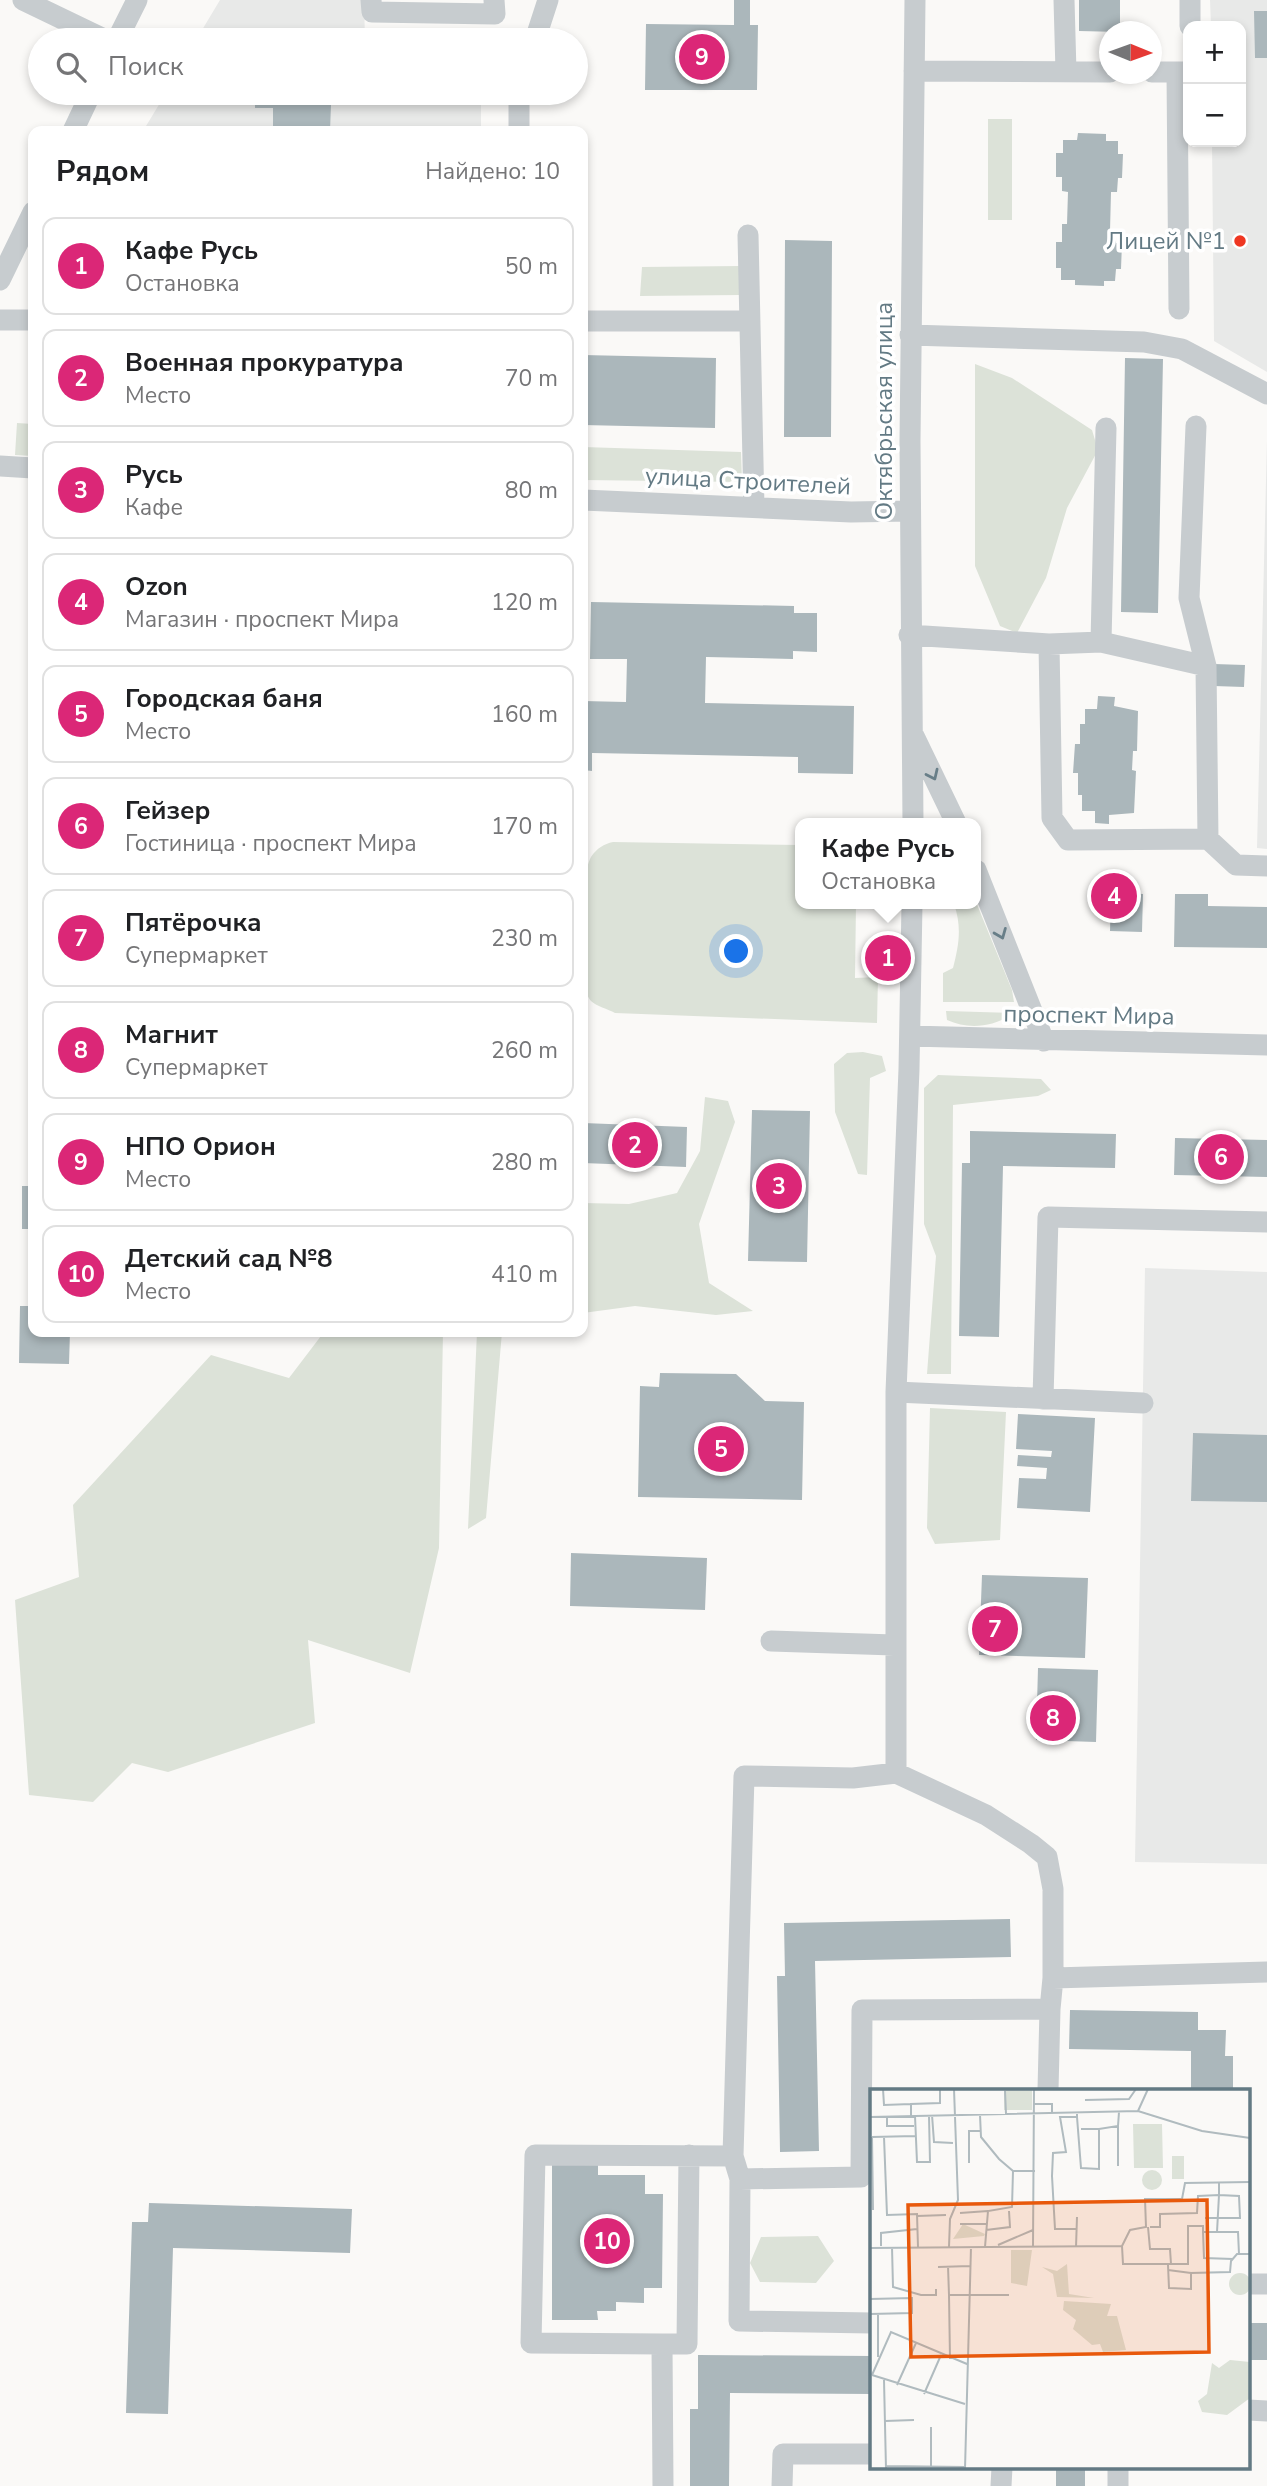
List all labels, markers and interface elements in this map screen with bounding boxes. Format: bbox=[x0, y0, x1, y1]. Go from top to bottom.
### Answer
north arrow bbox=[1099, 21, 1162, 84]
map controls bbox=[1183, 21, 1246, 147]
button: + bbox=[1183, 21, 1246, 84]
search box bbox=[28, 28, 588, 105]
pin: 9 bbox=[679, 31, 725, 83]
icon: search bbox=[52, 48, 90, 86]
text: Поиск bbox=[108, 49, 184, 84]
button: − bbox=[1183, 84, 1246, 147]
text: Рядом bbox=[56, 151, 149, 192]
text: Найдено: 10 bbox=[425, 156, 560, 187]
place label: Лицей №1 bbox=[1106, 225, 1226, 257]
text: Кафе Русь bbox=[125, 233, 258, 268]
marker: Лицей №1 bbox=[1232, 233, 1248, 249]
text: 1 bbox=[74, 251, 88, 282]
text: 50 m bbox=[505, 251, 558, 282]
text: Остановка bbox=[125, 268, 240, 299]
street label: Октябрьская улица bbox=[868, 302, 900, 520]
text: Военная прокуратура bbox=[125, 345, 404, 380]
text: 2 bbox=[74, 363, 88, 394]
text: 70 m bbox=[505, 363, 558, 394]
text: Место bbox=[125, 380, 191, 411]
text: Русь bbox=[125, 457, 183, 492]
street label: улица Строителей bbox=[644, 460, 852, 502]
text: 3 bbox=[74, 475, 88, 506]
text: 80 m bbox=[505, 475, 558, 506]
text: Кафе bbox=[125, 492, 183, 523]
text: Ozon bbox=[125, 569, 188, 604]
text: 4 bbox=[74, 587, 88, 618]
text: 120 m bbox=[491, 587, 558, 618]
text: Магазин · проспект Мира bbox=[125, 604, 399, 635]
text: Городская баня bbox=[125, 681, 323, 716]
text: 5 bbox=[74, 699, 88, 730]
text: 160 m bbox=[491, 699, 558, 730]
text: Место bbox=[125, 716, 191, 747]
one-way arrow bbox=[925, 768, 939, 780]
text: Гейзер bbox=[125, 793, 211, 828]
text: 6 bbox=[74, 811, 88, 842]
text: 170 m bbox=[491, 811, 558, 842]
popup bbox=[795, 818, 981, 909]
text: Гостиница · проспект Мира bbox=[125, 828, 417, 859]
text: Кафе Русь bbox=[821, 831, 955, 866]
text: Остановка bbox=[821, 866, 936, 897]
pin: 4 bbox=[1091, 870, 1137, 922]
text: Пятёрочка bbox=[125, 905, 262, 940]
text: 7 bbox=[74, 923, 88, 954]
text: 230 m bbox=[491, 923, 558, 954]
one-way arrow bbox=[993, 927, 1007, 939]
pin: 1 bbox=[865, 932, 911, 984]
your location bbox=[719, 934, 753, 968]
text: Супермаркет bbox=[125, 940, 268, 971]
street label: проспект Мира bbox=[1003, 998, 1175, 1032]
text: Магнит bbox=[125, 1017, 218, 1052]
text: 8 bbox=[74, 1035, 88, 1066]
text: 260 m bbox=[491, 1035, 558, 1066]
text: Супермаркет bbox=[125, 1052, 268, 1083]
pin: 2 bbox=[612, 1119, 658, 1171]
text: НПО Орион bbox=[125, 1129, 276, 1164]
pin: 6 bbox=[1198, 1131, 1244, 1183]
text: 9 bbox=[74, 1147, 88, 1178]
text: 280 m bbox=[491, 1147, 558, 1178]
pin: 3 bbox=[756, 1160, 802, 1212]
text: Место bbox=[125, 1164, 191, 1195]
text: Детский сад №8 bbox=[125, 1241, 333, 1276]
text: 10 bbox=[67, 1259, 95, 1290]
text: 410 m bbox=[491, 1259, 558, 1290]
text: Место bbox=[125, 1276, 191, 1307]
pin: 5 bbox=[698, 1423, 744, 1475]
pin: 7 bbox=[972, 1603, 1018, 1655]
pin: 8 bbox=[1030, 1692, 1076, 1744]
inset map bbox=[870, 2089, 1250, 2468]
pin: 10 bbox=[584, 2215, 630, 2267]

